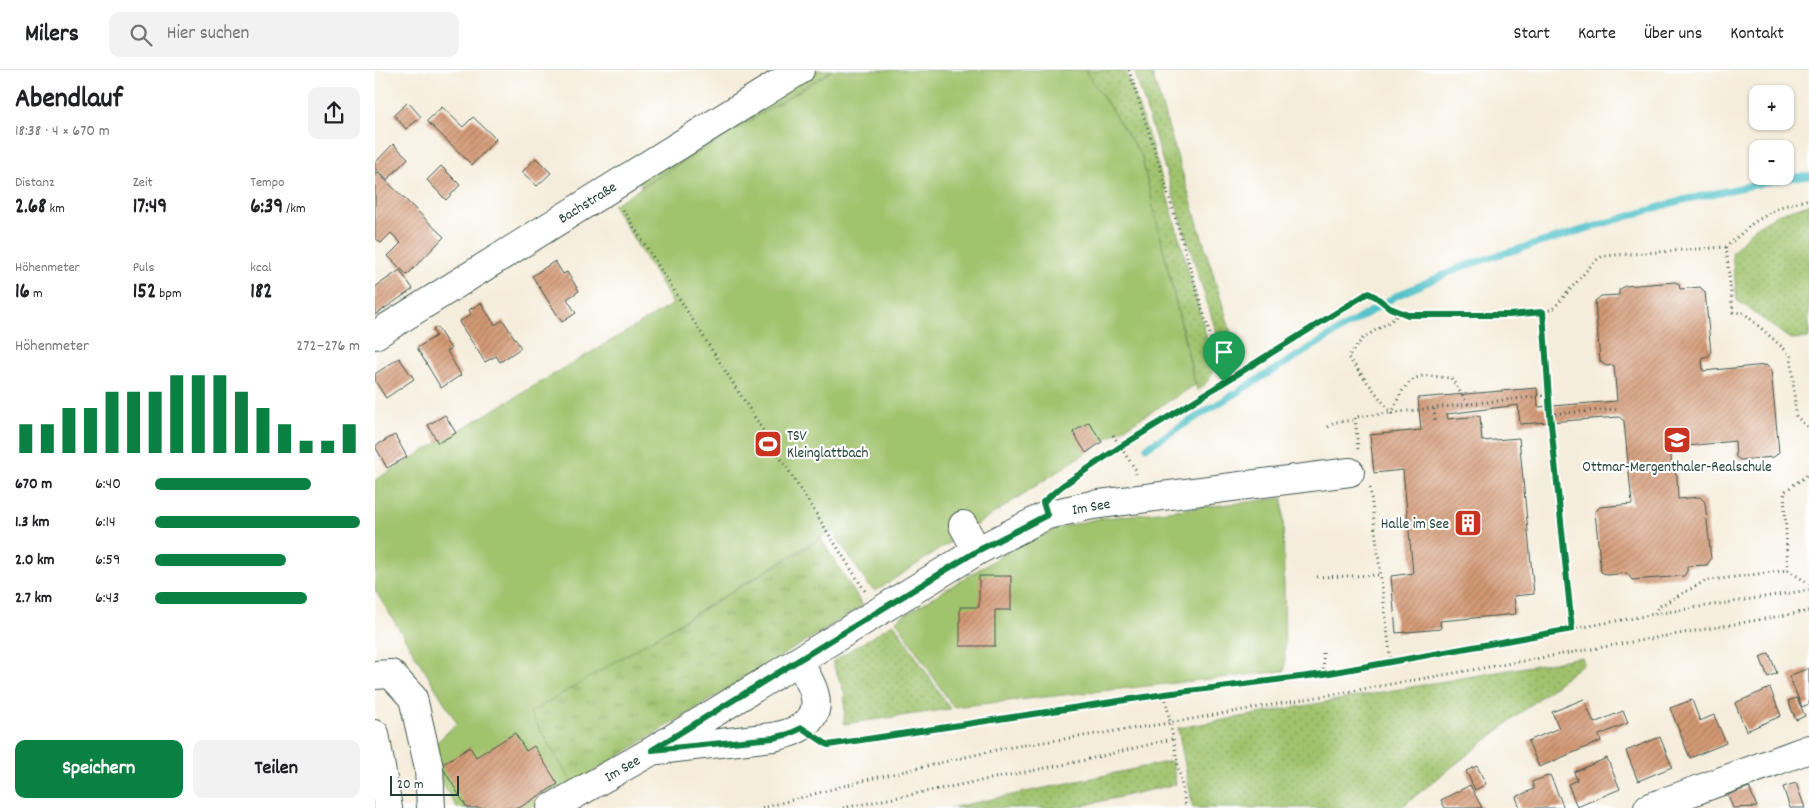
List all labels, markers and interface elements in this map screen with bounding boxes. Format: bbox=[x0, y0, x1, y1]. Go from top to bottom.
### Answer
search box bbox=[109, 12, 459, 57]
text: Milers bbox=[25, 18, 79, 52]
icon: search bbox=[127, 21, 155, 49]
text: Hier suchen bbox=[167, 21, 249, 48]
text: Start bbox=[1514, 22, 1550, 47]
text: Karte bbox=[1578, 22, 1616, 47]
text: Über uns bbox=[1644, 22, 1702, 47]
text: Kontakt bbox=[1730, 22, 1784, 47]
text: Abendlauf bbox=[15, 81, 123, 121]
map controls bbox=[1749, 85, 1794, 185]
button: + bbox=[1749, 85, 1794, 130]
button: share bbox=[308, 87, 360, 139]
text: 18:38 · 4 × 670 m bbox=[15, 120, 110, 143]
button: − bbox=[1749, 140, 1794, 185]
text: Distanz bbox=[15, 173, 54, 193]
text: Zeit bbox=[133, 173, 153, 193]
text: Tempo bbox=[250, 173, 284, 193]
street label: Bachstraße bbox=[555, 177, 622, 230]
text: 2.68 bbox=[15, 193, 46, 223]
text: 17:49 bbox=[133, 193, 167, 223]
text: 6:39 bbox=[250, 193, 283, 223]
text: km bbox=[46, 199, 65, 219]
text: /km bbox=[283, 199, 306, 219]
text: Höhenmeter bbox=[15, 258, 80, 278]
text: Puls bbox=[133, 258, 154, 278]
text: kcal bbox=[250, 258, 272, 278]
text: 16 bbox=[15, 278, 30, 308]
text: 152 bbox=[133, 278, 156, 308]
text: 182 bbox=[250, 278, 273, 308]
text: m bbox=[30, 284, 43, 304]
text: bpm bbox=[156, 284, 182, 304]
pin bbox=[1203, 331, 1245, 382]
text: Höhenmeter bbox=[15, 335, 89, 358]
text: 272–276 m bbox=[296, 335, 360, 358]
icon: arrive bbox=[1210, 338, 1238, 366]
school or university icon: Ottmar-Mergenthaler-Realschule bbox=[1662, 425, 1692, 455]
place label: TSV Kleinglattbach bbox=[787, 426, 869, 465]
sports icon: TSV Kleinglattbach bbox=[753, 429, 783, 459]
place label: Ottmar-Mergenthaler-Realschule bbox=[1582, 457, 1772, 479]
text: 670 m bbox=[15, 473, 52, 496]
text: 6:40 bbox=[95, 473, 121, 496]
street label: Im See bbox=[1071, 494, 1112, 522]
building icon: Halle im See bbox=[1453, 508, 1483, 538]
text: 1.3 km bbox=[15, 511, 49, 534]
text: 6:14 bbox=[95, 511, 116, 534]
place label: Halle im See bbox=[1381, 514, 1449, 536]
text: 2.0 km bbox=[15, 549, 55, 572]
text: 6:59 bbox=[95, 549, 120, 572]
text: 2.7 km bbox=[15, 587, 52, 610]
text: 6:43 bbox=[95, 587, 119, 610]
button: Speichern bbox=[15, 740, 183, 798]
button: Teilen bbox=[193, 740, 360, 798]
street label: Im See bbox=[601, 750, 645, 789]
scale bar bbox=[390, 773, 459, 796]
text: 20 m bbox=[397, 775, 424, 795]

